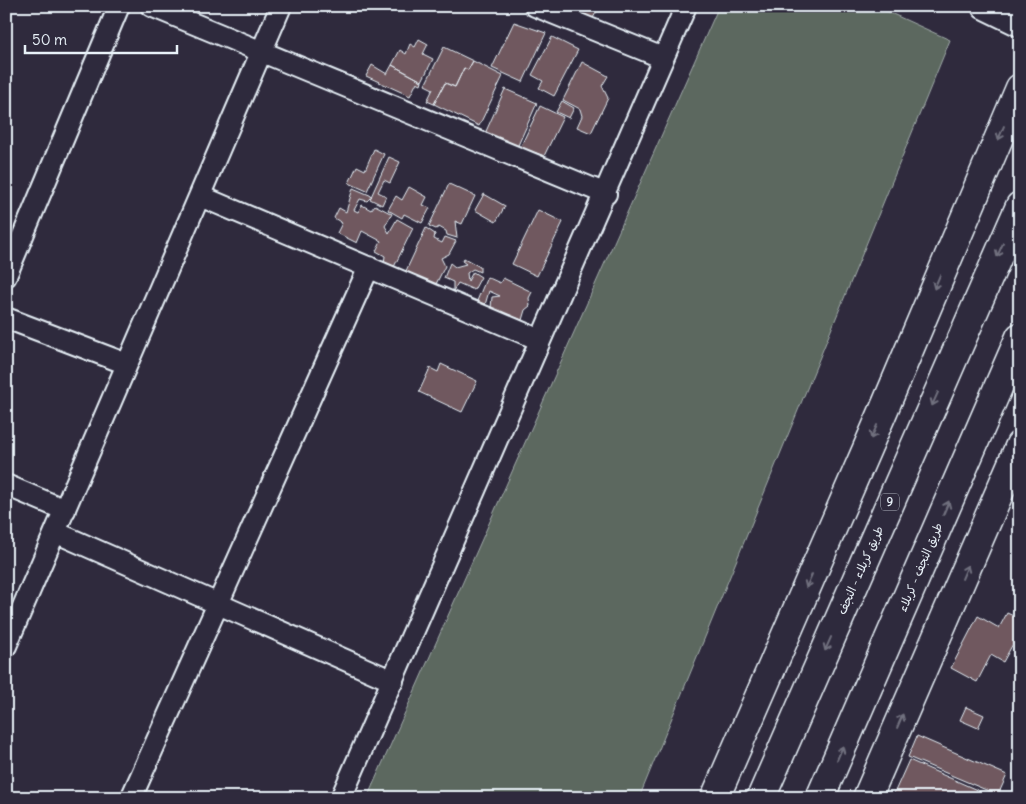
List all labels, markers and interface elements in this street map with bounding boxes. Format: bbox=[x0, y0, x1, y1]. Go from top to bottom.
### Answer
scale bar bbox=[25, 22, 178, 54]
text: 50 m bbox=[32, 30, 67, 49]
one-way arrow bbox=[995, 125, 1005, 140]
one-way arrow bbox=[995, 242, 1005, 257]
one-way arrow bbox=[932, 274, 942, 289]
one-way arrow bbox=[930, 391, 940, 406]
one-way arrow bbox=[868, 424, 878, 439]
road number: 9 bbox=[881, 494, 899, 511]
one-way arrow bbox=[941, 501, 951, 516]
street label: طريق النجف - کربلاء bbox=[894, 520, 946, 614]
street label: طريق کربلاء - النجف bbox=[834, 523, 887, 617]
one-way arrow bbox=[960, 565, 970, 580]
one-way arrow bbox=[804, 573, 814, 588]
one-way arrow bbox=[823, 636, 833, 651]
one-way arrow bbox=[896, 714, 906, 729]
one-way arrow bbox=[835, 746, 845, 761]

